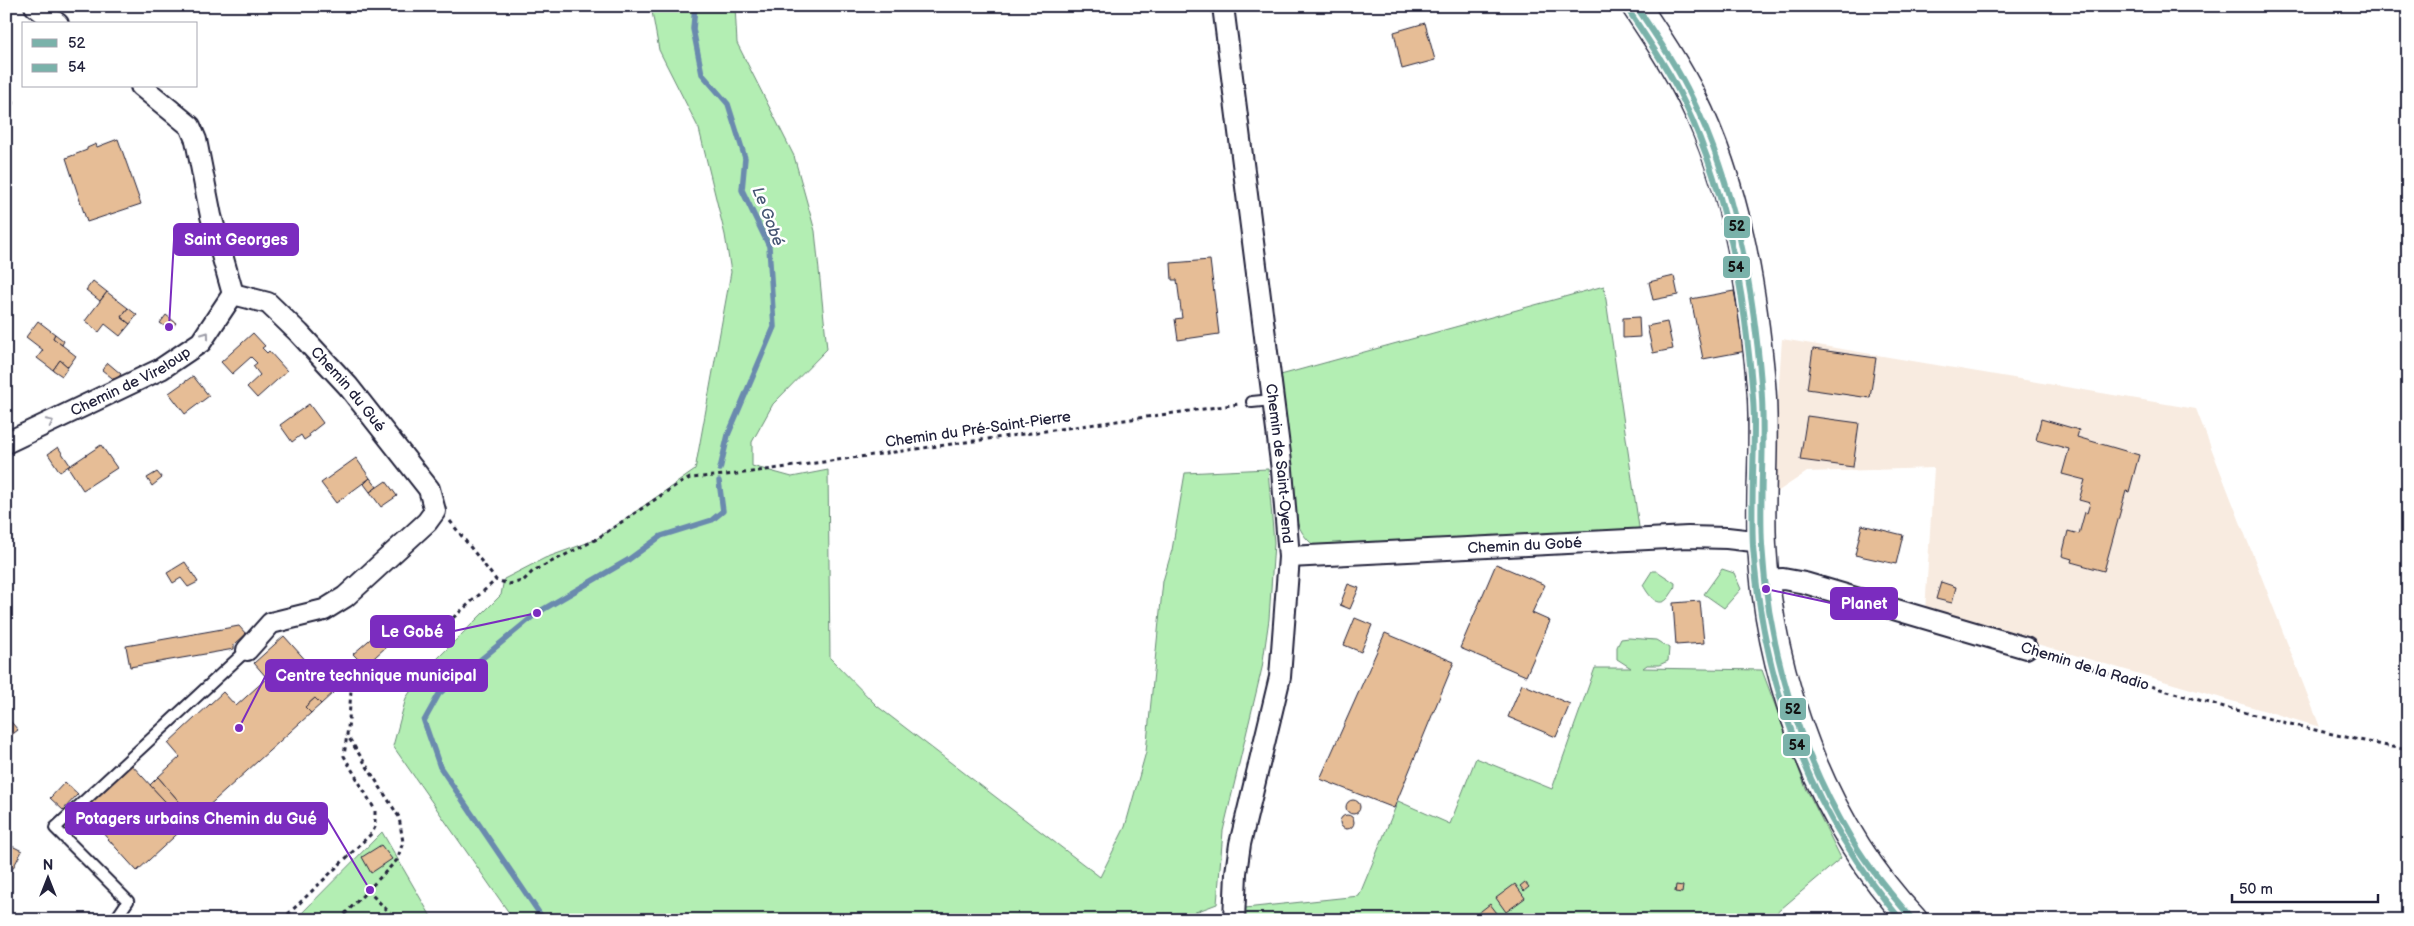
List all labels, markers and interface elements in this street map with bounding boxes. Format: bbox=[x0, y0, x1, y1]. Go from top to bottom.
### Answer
legend bbox=[22, 22, 198, 88]
text: 52 bbox=[68, 34, 86, 53]
text: 54 bbox=[68, 58, 86, 77]
water label: Le Gobé bbox=[748, 184, 787, 249]
line badge: 52 bbox=[1723, 215, 1751, 239]
text: 52 bbox=[1729, 218, 1746, 235]
callout: Saint Georges bbox=[174, 224, 298, 255]
text: Saint Georges bbox=[184, 231, 288, 250]
line badge: 54 bbox=[1722, 255, 1751, 279]
text: 54 bbox=[1728, 259, 1745, 276]
one-way arrow bbox=[200, 331, 209, 341]
street label: Chemin de Vireloup bbox=[68, 343, 195, 421]
street label: Chemin du Gué bbox=[306, 343, 389, 436]
street label: Chemin de Saint-Oyend bbox=[1261, 383, 1297, 544]
street label: Chemin du Pré-Saint-Pierre bbox=[884, 407, 1072, 452]
one-way arrow bbox=[45, 418, 54, 428]
street label: Chemin du Gobé bbox=[1467, 533, 1582, 558]
callout: Planet bbox=[1831, 588, 1897, 619]
text: Planet bbox=[1841, 595, 1888, 614]
callout: Le Gobé bbox=[371, 616, 454, 647]
text: Le Gobé bbox=[381, 623, 444, 642]
street label: Chemin de la Radio bbox=[2018, 638, 2151, 695]
callout: Centre technique municipal bbox=[266, 660, 487, 691]
text: Centre technique municipal bbox=[275, 667, 477, 686]
line badge: 52 bbox=[1779, 697, 1807, 721]
text: 52 bbox=[1785, 701, 1802, 718]
line badge: 54 bbox=[1782, 733, 1811, 757]
text: 54 bbox=[1789, 737, 1806, 754]
callout: Potagers urbains Chemin du Gué bbox=[66, 803, 327, 834]
text: Potagers urbains Chemin du Gué bbox=[75, 810, 317, 829]
north arrow bbox=[22, 854, 72, 904]
text: N bbox=[43, 857, 53, 874]
scale bar bbox=[2232, 871, 2378, 903]
text: 50 m bbox=[2239, 880, 2273, 899]

